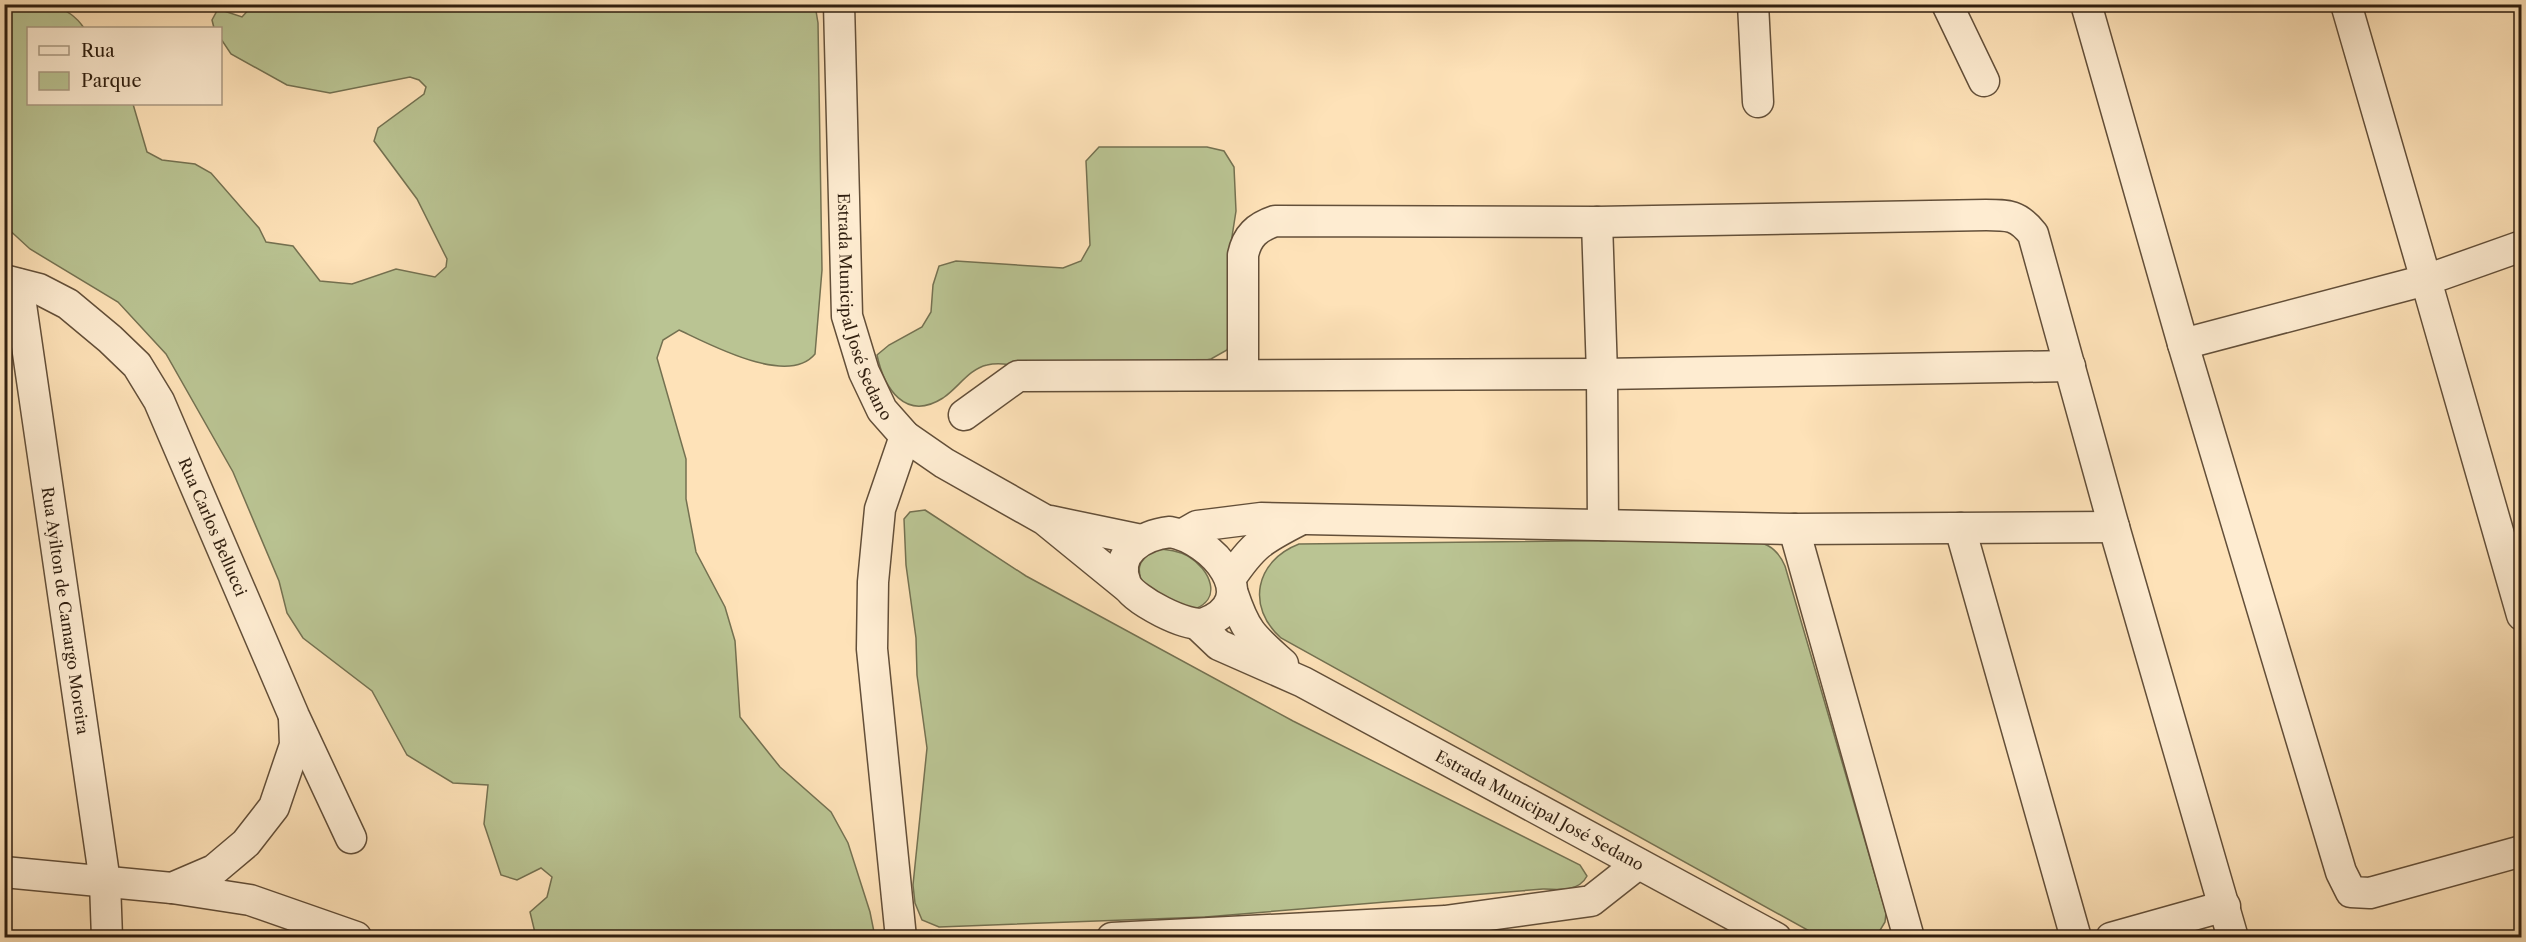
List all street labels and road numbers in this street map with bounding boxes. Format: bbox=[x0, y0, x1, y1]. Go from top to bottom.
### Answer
street label: Estrada Municipal José Sedano bbox=[834, 192, 897, 425]
street label: Rua Carlos Bellucci bbox=[174, 455, 251, 599]
street label: Rua Ayilton de Camargo Moreira bbox=[38, 485, 93, 736]
street label: Estrada Municipal José Sedano bbox=[1432, 746, 1648, 875]

